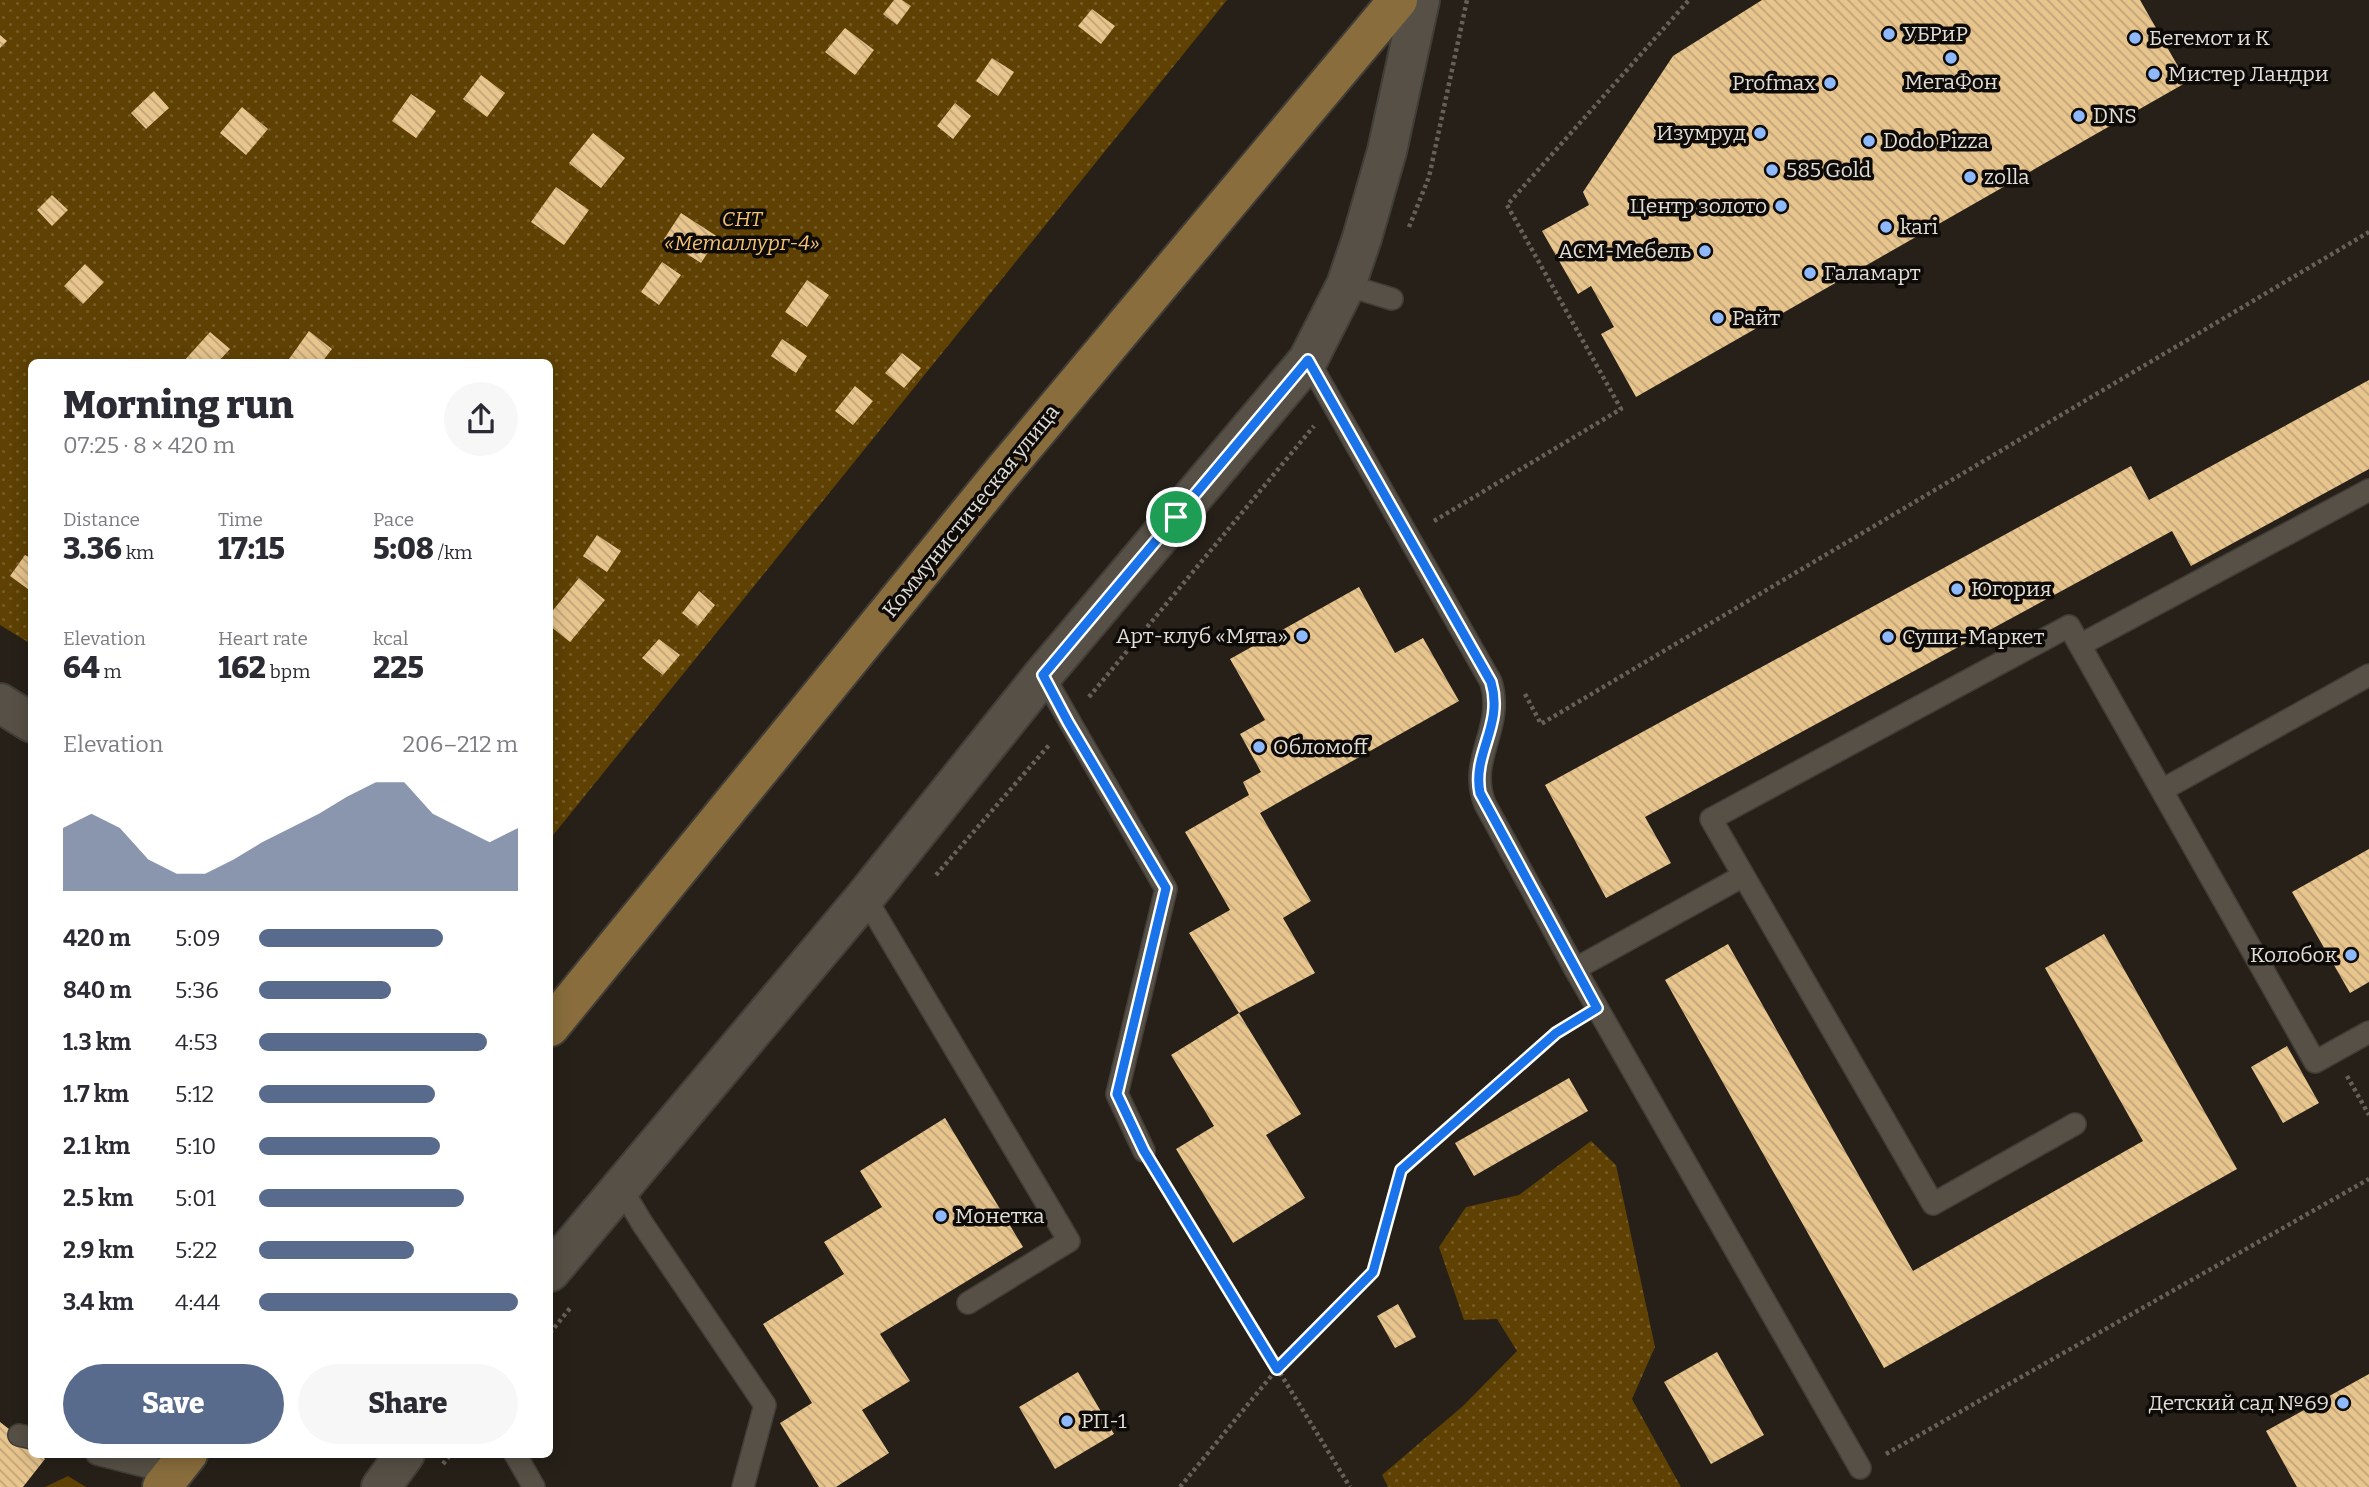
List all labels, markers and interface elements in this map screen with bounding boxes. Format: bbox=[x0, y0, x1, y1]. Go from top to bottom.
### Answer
place label: УБРиР bbox=[1903, 21, 1968, 47]
place label: Бегемот и К bbox=[2149, 25, 2270, 51]
marker: УБРиР bbox=[1881, 26, 1897, 42]
marker: Бегемот и К bbox=[2127, 30, 2143, 46]
marker: МегаФон bbox=[1943, 50, 1959, 66]
place label: Мистер Ландри bbox=[2168, 61, 2329, 87]
marker: Мистер Ландри bbox=[2146, 66, 2162, 82]
place label: МегаФон bbox=[1904, 69, 1998, 95]
place label: Profmax bbox=[1732, 70, 1816, 96]
marker: Profmax bbox=[1822, 75, 1838, 91]
place label: DNS bbox=[2093, 103, 2137, 129]
marker: DNS bbox=[2071, 108, 2087, 124]
place label: Изумруд bbox=[1656, 120, 1746, 146]
marker: Изумруд bbox=[1752, 125, 1768, 141]
place label: Dodo Pizza bbox=[1883, 128, 1990, 154]
marker: Dodo Pizza bbox=[1861, 133, 1877, 149]
place label: 585 Gold bbox=[1786, 157, 1871, 183]
marker: 585 Gold bbox=[1764, 162, 1780, 178]
place label: zolla bbox=[1984, 164, 2030, 190]
marker: zolla bbox=[1962, 169, 1978, 185]
place label: Центр золото bbox=[1630, 193, 1767, 219]
marker: Центр золото bbox=[1773, 198, 1789, 214]
park label: СНТ «Металлург-4» bbox=[664, 206, 820, 256]
place label: kari bbox=[1900, 214, 1938, 240]
marker: kari bbox=[1878, 219, 1894, 235]
place label: АСМ-Мебель bbox=[1558, 238, 1691, 264]
marker: АСМ-Мебель bbox=[1697, 243, 1713, 259]
place label: Галамарт bbox=[1824, 260, 1921, 286]
marker: Галамарт bbox=[1802, 265, 1818, 281]
place label: Райт bbox=[1732, 305, 1780, 331]
marker: Райт bbox=[1710, 310, 1726, 326]
text: Morning run bbox=[63, 382, 294, 428]
button: share bbox=[444, 382, 518, 456]
street label: Коммунистическая улица bbox=[877, 399, 1065, 623]
text: 07:25 · 8 × 420 m bbox=[63, 431, 235, 459]
pin bbox=[1146, 487, 1206, 547]
icon: arrive bbox=[1157, 498, 1195, 536]
text: Distance bbox=[63, 508, 140, 531]
text: Time bbox=[218, 508, 263, 531]
text: Pace bbox=[373, 508, 414, 531]
text: 3.36 bbox=[63, 531, 122, 567]
text: 17:15 bbox=[218, 531, 285, 567]
text: 5:08 bbox=[373, 531, 434, 567]
text: km bbox=[122, 541, 154, 564]
text: /km bbox=[434, 541, 473, 564]
place label: Югория bbox=[1971, 576, 2052, 602]
marker: Югория bbox=[1949, 581, 1965, 597]
place label: Арт-клуб «Мята» bbox=[1116, 623, 1288, 649]
place label: Суши-Маркет bbox=[1902, 624, 2044, 650]
text: Elevation bbox=[63, 627, 146, 650]
text: Heart rate bbox=[218, 627, 308, 650]
text: kcal bbox=[373, 627, 408, 650]
marker: Арт-клуб «Мята» bbox=[1294, 628, 1310, 644]
marker: Суши-Маркет bbox=[1880, 629, 1896, 645]
text: 64 bbox=[63, 650, 100, 686]
text: 162 bbox=[218, 650, 266, 686]
text: 225 bbox=[373, 650, 424, 686]
text: m bbox=[100, 660, 122, 683]
text: bpm bbox=[266, 660, 310, 683]
text: Elevation bbox=[63, 730, 163, 758]
text: 206–212 m bbox=[403, 730, 518, 758]
place label: Обломоff bbox=[1273, 734, 1369, 760]
marker: Обломоff bbox=[1251, 739, 1267, 755]
text: 420 m bbox=[63, 924, 131, 952]
text: 5:09 bbox=[175, 924, 220, 952]
place label: Колобок bbox=[2250, 942, 2338, 968]
marker: Колобок bbox=[2343, 947, 2359, 963]
text: 840 m bbox=[63, 976, 132, 1004]
text: 5:36 bbox=[175, 976, 219, 1004]
text: 1.3 km bbox=[63, 1028, 131, 1056]
text: 4:53 bbox=[175, 1028, 218, 1056]
text: 1.7 km bbox=[63, 1080, 129, 1108]
text: 5:12 bbox=[175, 1080, 214, 1108]
text: 2.1 km bbox=[63, 1132, 130, 1160]
text: 5:10 bbox=[175, 1132, 216, 1160]
text: 2.5 km bbox=[63, 1184, 133, 1212]
text: 5:01 bbox=[175, 1184, 216, 1212]
place label: Монетка bbox=[955, 1203, 1045, 1229]
marker: Монетка bbox=[933, 1208, 949, 1224]
text: 2.9 km bbox=[63, 1236, 134, 1264]
text: 5:22 bbox=[175, 1236, 217, 1264]
text: 3.4 km bbox=[63, 1288, 134, 1316]
text: 4:44 bbox=[175, 1288, 220, 1316]
button: Save bbox=[63, 1364, 284, 1444]
button: Share bbox=[298, 1364, 518, 1444]
place label: Детский сад №69 bbox=[2149, 1390, 2329, 1416]
marker: Детский сад №69 bbox=[2335, 1395, 2351, 1411]
place label: РП-1 bbox=[1081, 1408, 1127, 1434]
marker: РП-1 bbox=[1059, 1413, 1075, 1429]

